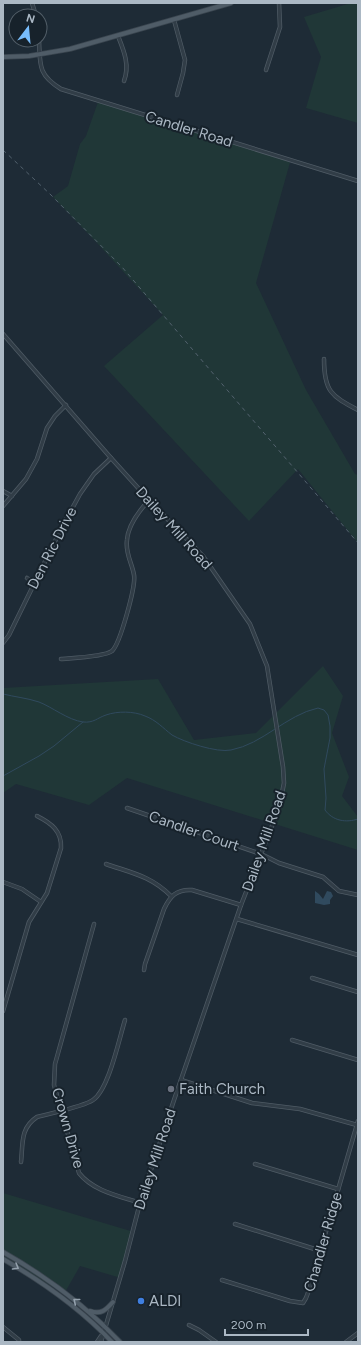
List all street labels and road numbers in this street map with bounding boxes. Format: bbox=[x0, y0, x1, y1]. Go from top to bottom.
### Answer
street label: Candler Road bbox=[143, 107, 235, 151]
street label: Dailey Mill Road bbox=[132, 483, 216, 573]
street label: Den Ric Drive bbox=[24, 504, 80, 592]
street label: Dailey Mill Road bbox=[238, 788, 290, 894]
street label: Candler Court bbox=[146, 807, 242, 855]
street label: Crown Drive bbox=[48, 1086, 88, 1170]
street label: Dailey Mill Road bbox=[130, 1106, 180, 1212]
street label: Chandler Ridge bbox=[300, 1190, 346, 1294]

